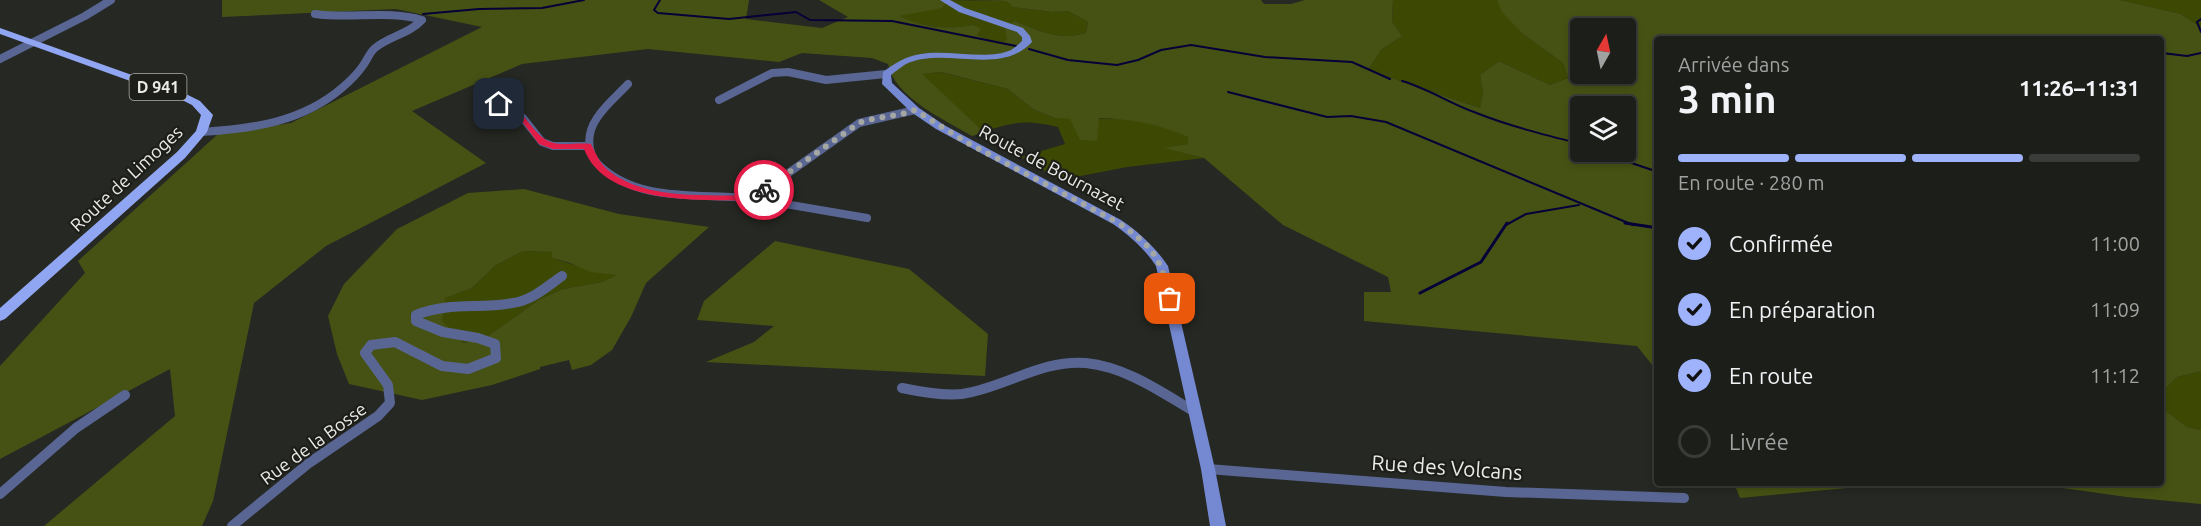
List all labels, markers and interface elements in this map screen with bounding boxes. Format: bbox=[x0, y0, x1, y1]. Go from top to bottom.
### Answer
north arrow bbox=[1570, 18, 1636, 84]
map controls bbox=[1570, 18, 1636, 162]
text: Arrivée dans bbox=[1678, 53, 1789, 76]
road number: D 941 bbox=[130, 74, 186, 100]
text: 11:26–11:31 bbox=[2019, 75, 2140, 100]
text: 3 min bbox=[1678, 77, 1777, 120]
pin bbox=[473, 78, 524, 129]
icon: home bbox=[482, 87, 515, 120]
button: layers bbox=[1570, 96, 1636, 162]
street label: Route de Bournazet bbox=[976, 120, 1128, 214]
street label: Route de Limoges bbox=[66, 121, 186, 235]
courier bbox=[734, 160, 794, 220]
text: En route · 280 m bbox=[1678, 171, 1825, 194]
icon: bike bbox=[748, 174, 781, 207]
icon: check bbox=[1678, 227, 1711, 260]
text: Confirmée bbox=[1729, 231, 1833, 256]
text: 11:00 bbox=[2090, 232, 2140, 255]
pin bbox=[1144, 273, 1195, 324]
icon: bag bbox=[1153, 282, 1186, 315]
icon: check bbox=[1678, 293, 1711, 326]
text: En préparation bbox=[1729, 297, 1876, 322]
text: 11:09 bbox=[2090, 298, 2140, 321]
icon: check bbox=[1678, 359, 1711, 392]
text: En route bbox=[1729, 363, 1813, 388]
text: 11:12 bbox=[2090, 364, 2140, 387]
street label: Rue de la Bosse bbox=[256, 398, 370, 488]
text: Livrée bbox=[1729, 429, 1789, 454]
street label: Rue des Volcans bbox=[1371, 450, 1523, 484]

